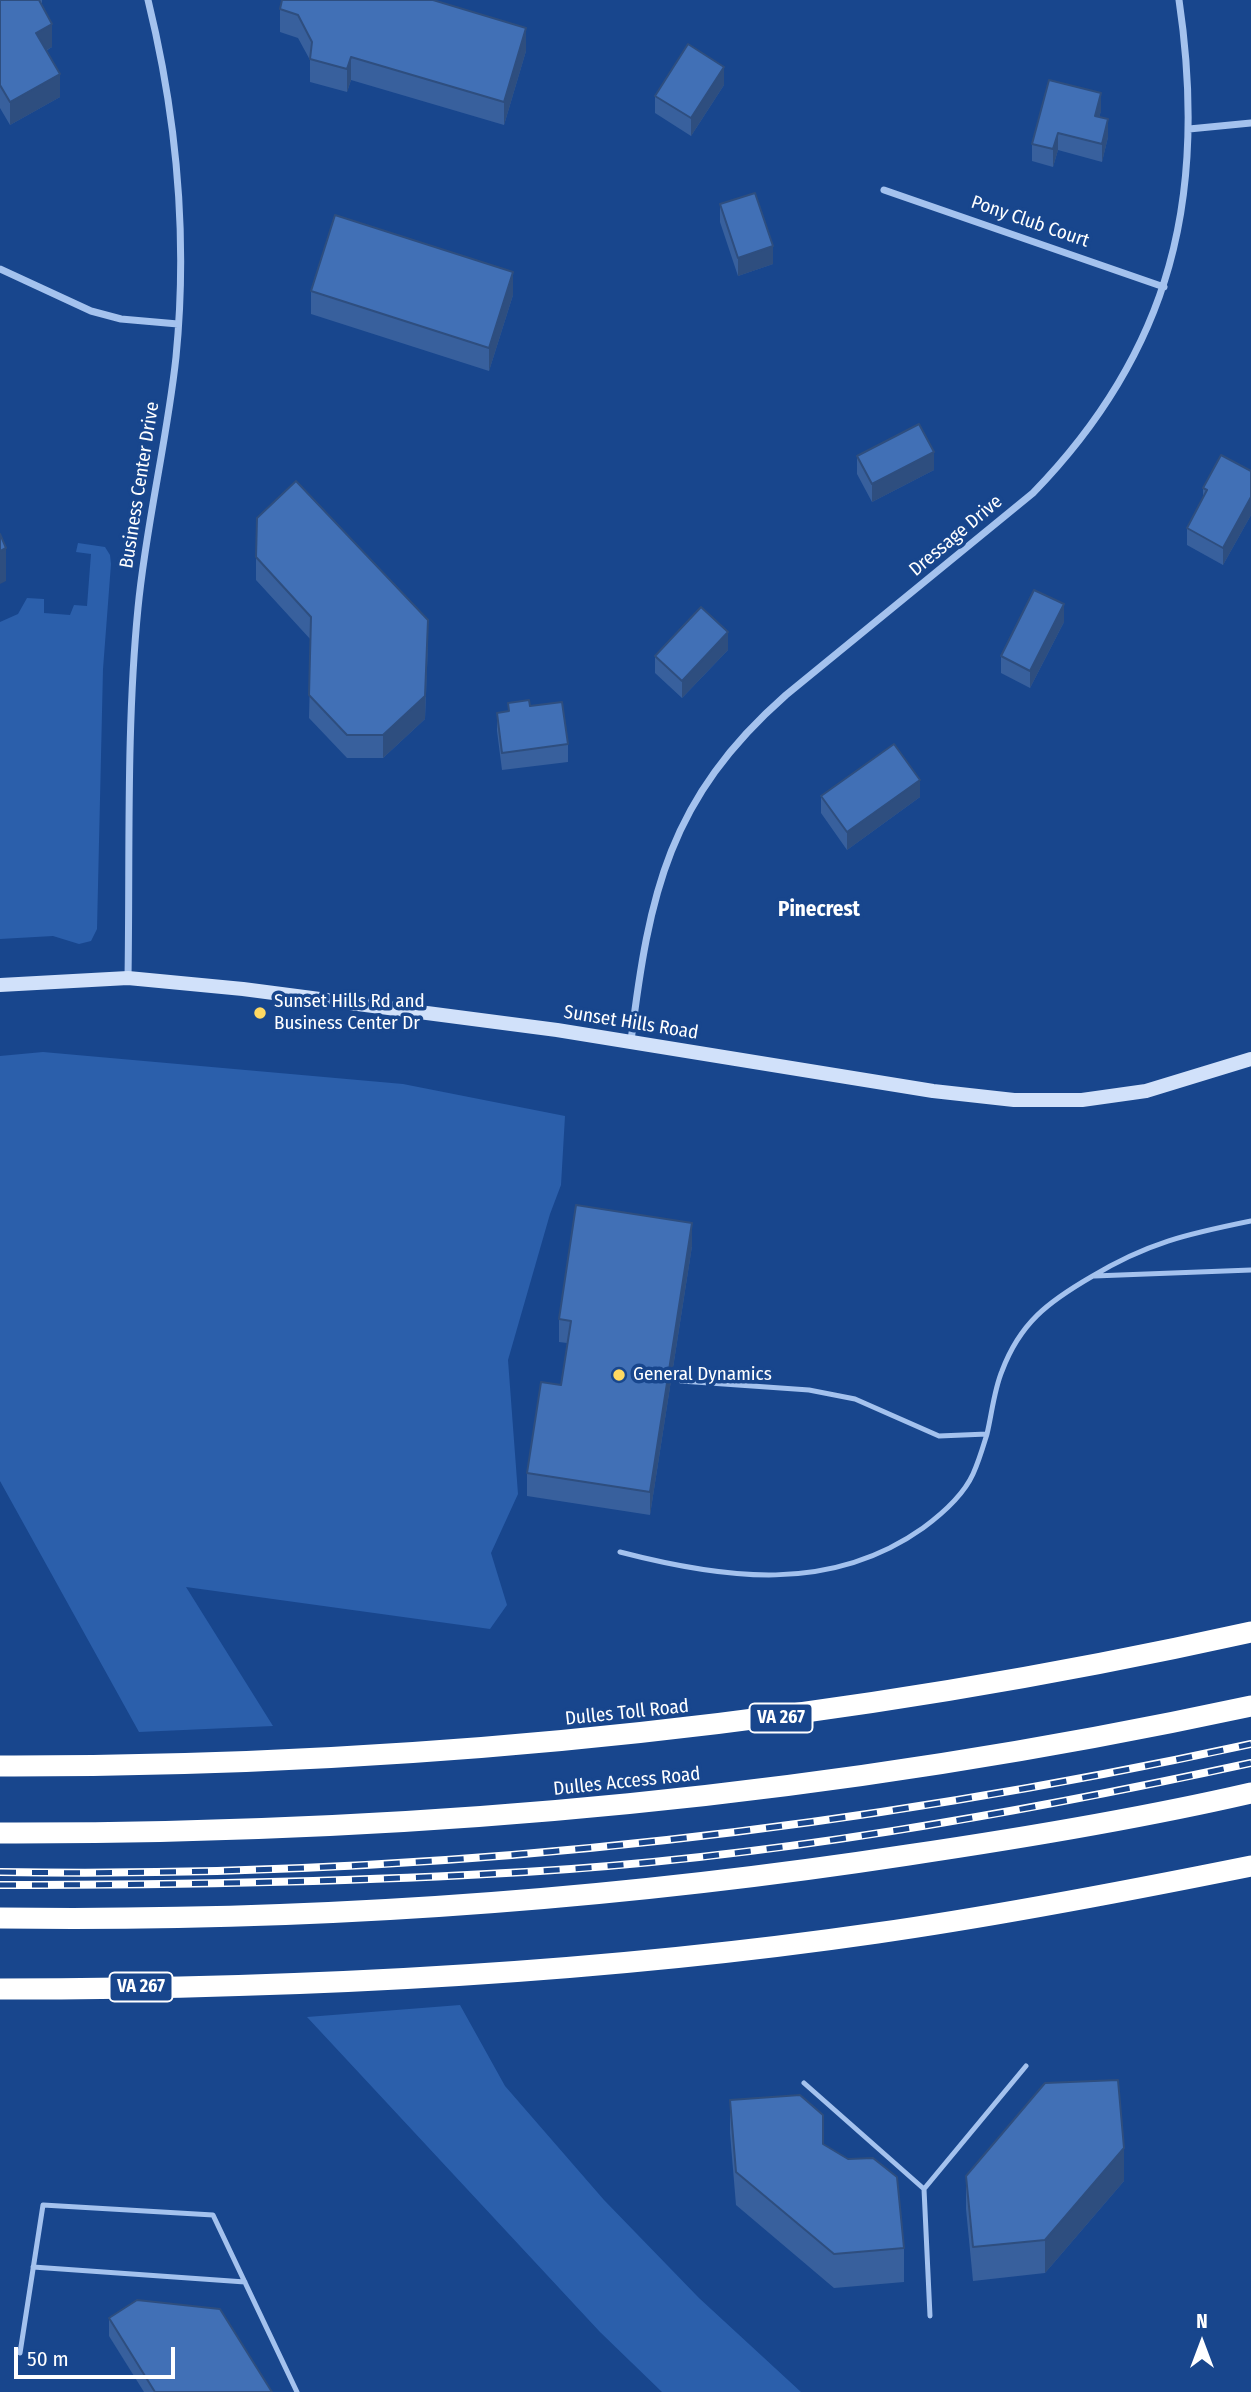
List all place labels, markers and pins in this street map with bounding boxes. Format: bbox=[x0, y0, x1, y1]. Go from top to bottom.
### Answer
place label: Sunset Hills Rd and Business Center Dr bbox=[274, 991, 425, 1035]
marker: Sunset Hills Rd and Business Center Dr bbox=[252, 1005, 268, 1021]
place label: General Dynamics bbox=[633, 1364, 772, 1386]
marker: General Dynamics bbox=[611, 1367, 627, 1383]

